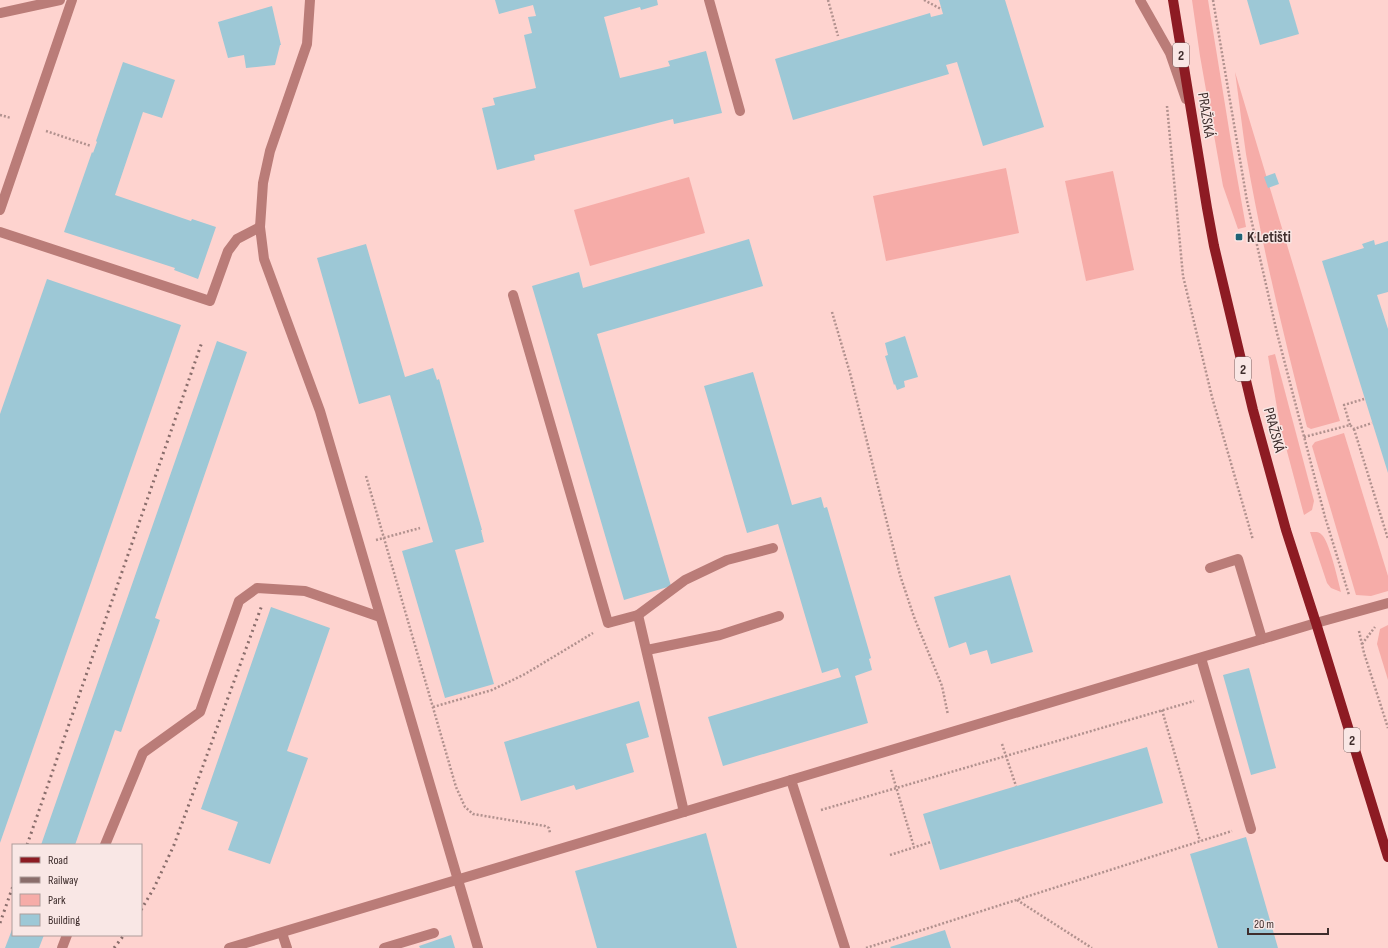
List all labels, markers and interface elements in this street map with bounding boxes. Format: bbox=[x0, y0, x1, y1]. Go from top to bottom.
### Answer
road number: 2 bbox=[1173, 43, 1189, 67]
street label: PRAŽSKÁ bbox=[1193, 91, 1219, 140]
place label: K Letišti bbox=[1247, 228, 1291, 247]
marker: K Letišti bbox=[1234, 232, 1244, 242]
road number: 2 bbox=[1235, 357, 1251, 381]
street label: PRAŽSKÁ bbox=[1259, 405, 1289, 455]
road number: 2 bbox=[1344, 728, 1360, 752]
legend bbox=[12, 844, 142, 936]
text: Road bbox=[48, 853, 68, 868]
text: Railway bbox=[48, 873, 79, 888]
text: Park bbox=[48, 893, 66, 908]
scale bar bbox=[1248, 910, 1328, 936]
text: Building bbox=[48, 913, 80, 928]
text: 20 m bbox=[1254, 917, 1274, 932]

